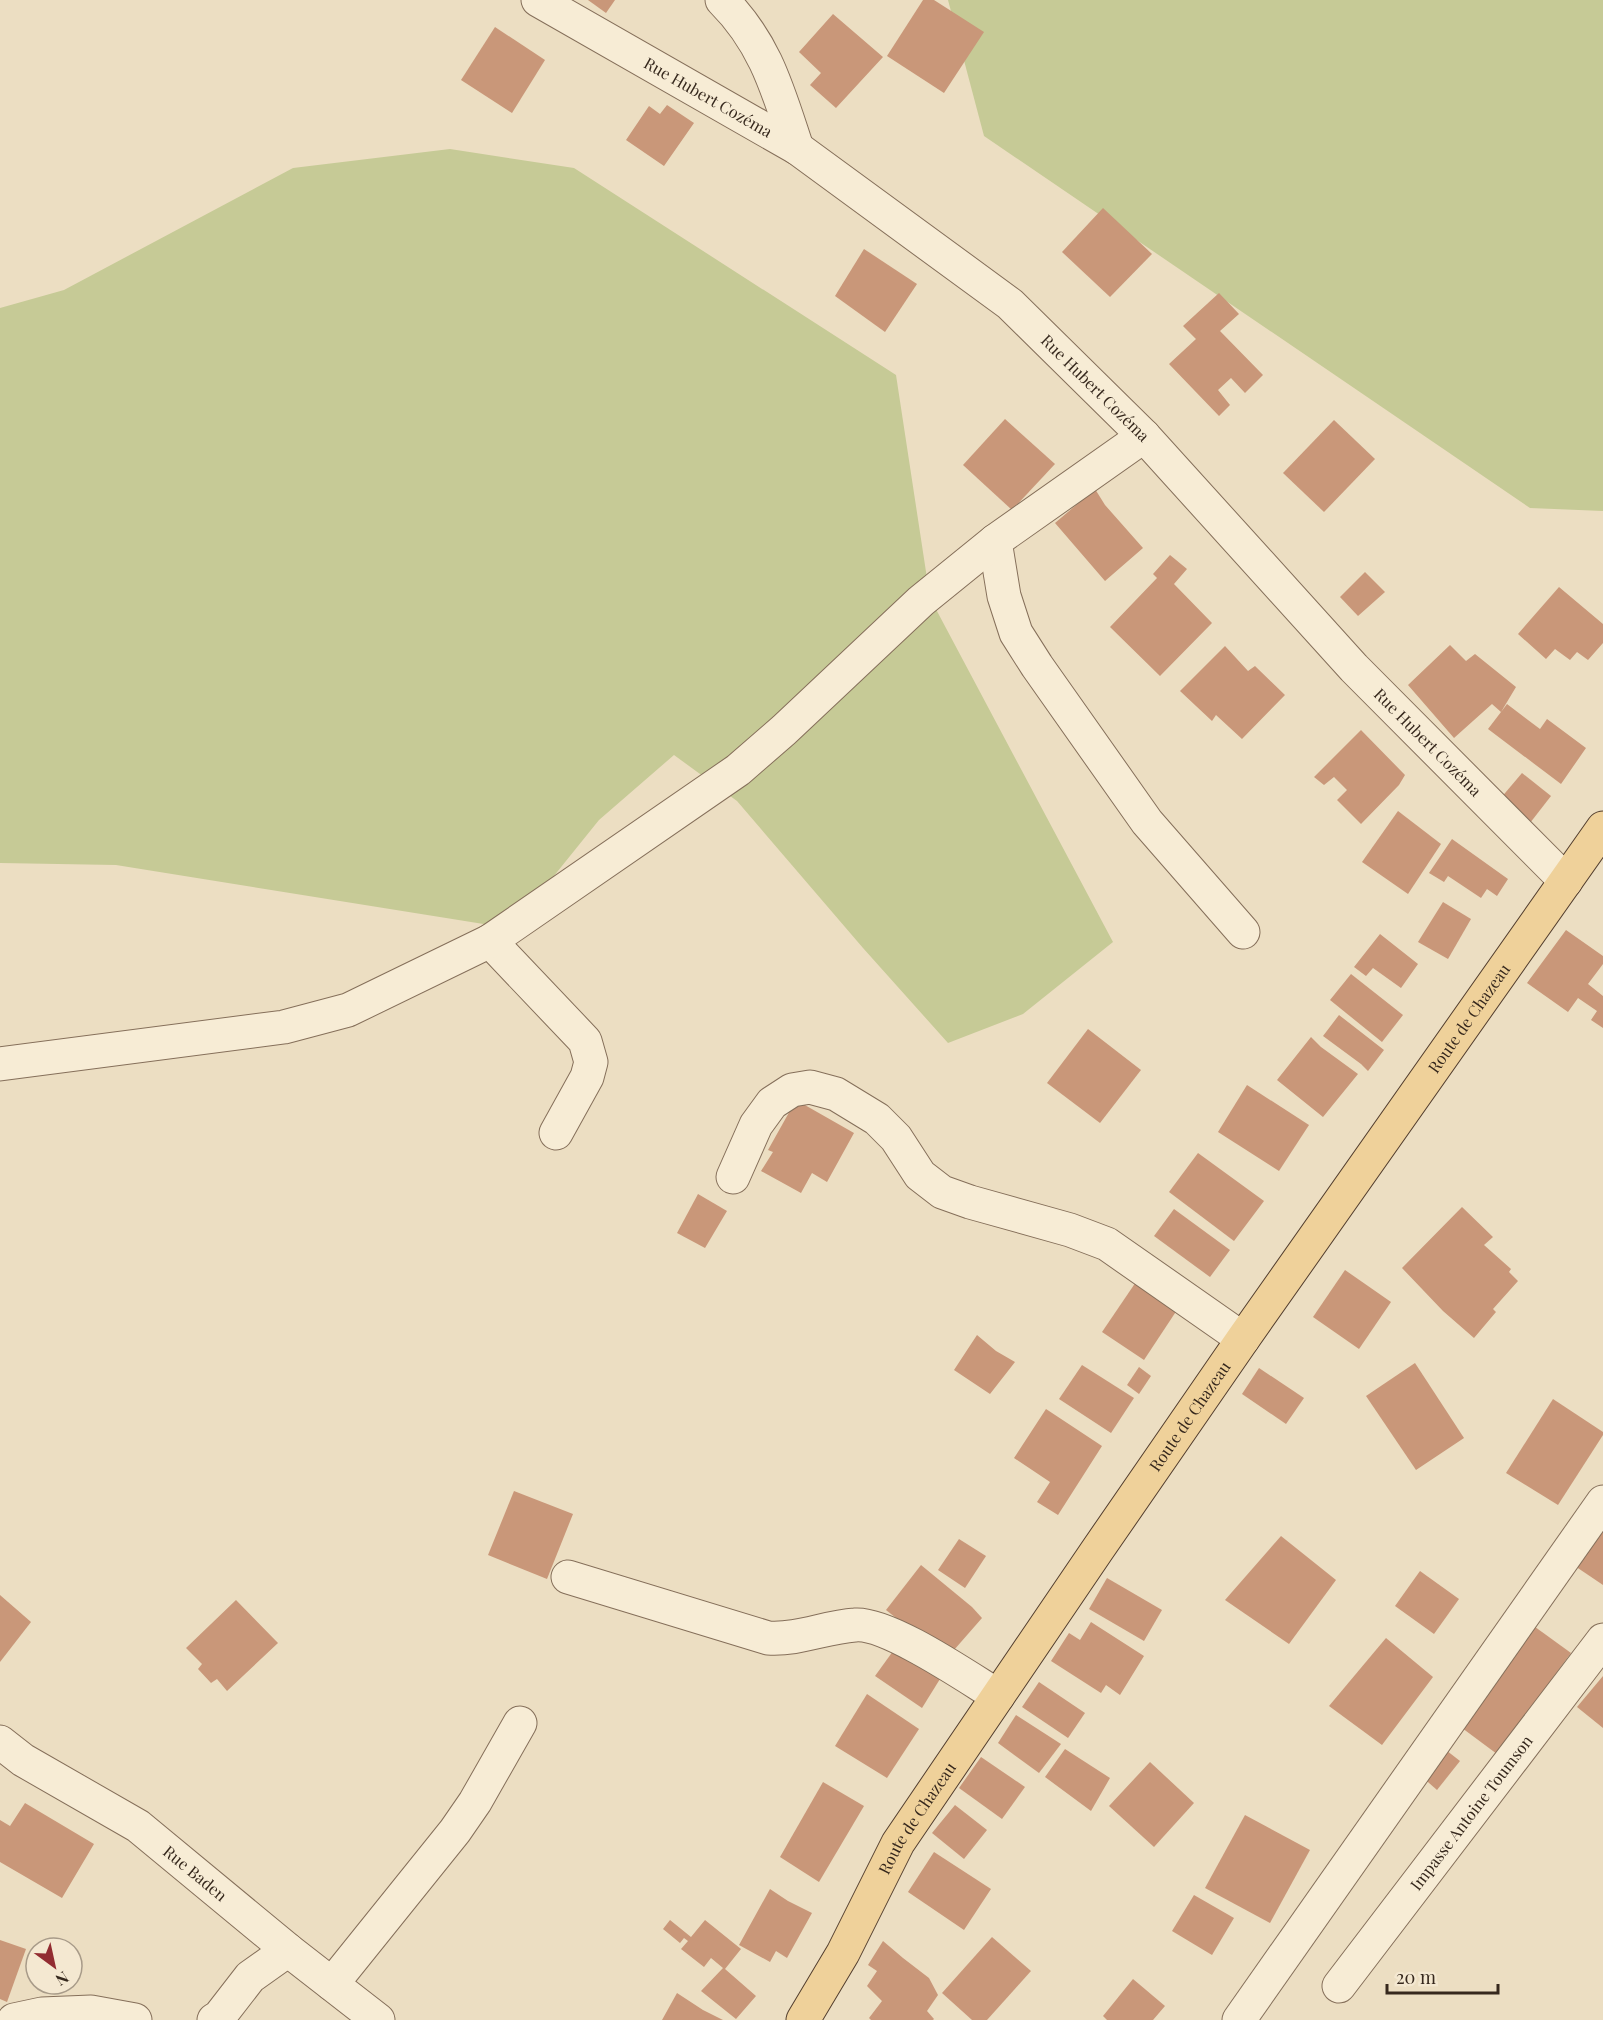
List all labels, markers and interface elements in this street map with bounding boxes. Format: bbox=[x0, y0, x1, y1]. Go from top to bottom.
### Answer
street label: Rue Hubert Cozéma bbox=[641, 52, 776, 142]
street label: Rue Hubert Cozéma bbox=[1037, 329, 1154, 446]
street label: Rue Hubert Cozéma bbox=[1370, 683, 1487, 800]
street label: Route de Chazeau bbox=[1423, 959, 1514, 1077]
street label: Route de Chazeau bbox=[1144, 1357, 1235, 1475]
street label: Impasse Antoine Toumson bbox=[1405, 1730, 1537, 1894]
street label: Route de Chazeau bbox=[873, 1758, 960, 1877]
street label: Rue Baden bbox=[159, 1840, 232, 1906]
north arrow bbox=[24, 1936, 84, 1996]
scale bar bbox=[1387, 1957, 1498, 1995]
text: 20 m bbox=[1396, 1965, 1436, 1989]
text: N bbox=[52, 1967, 73, 1991]

